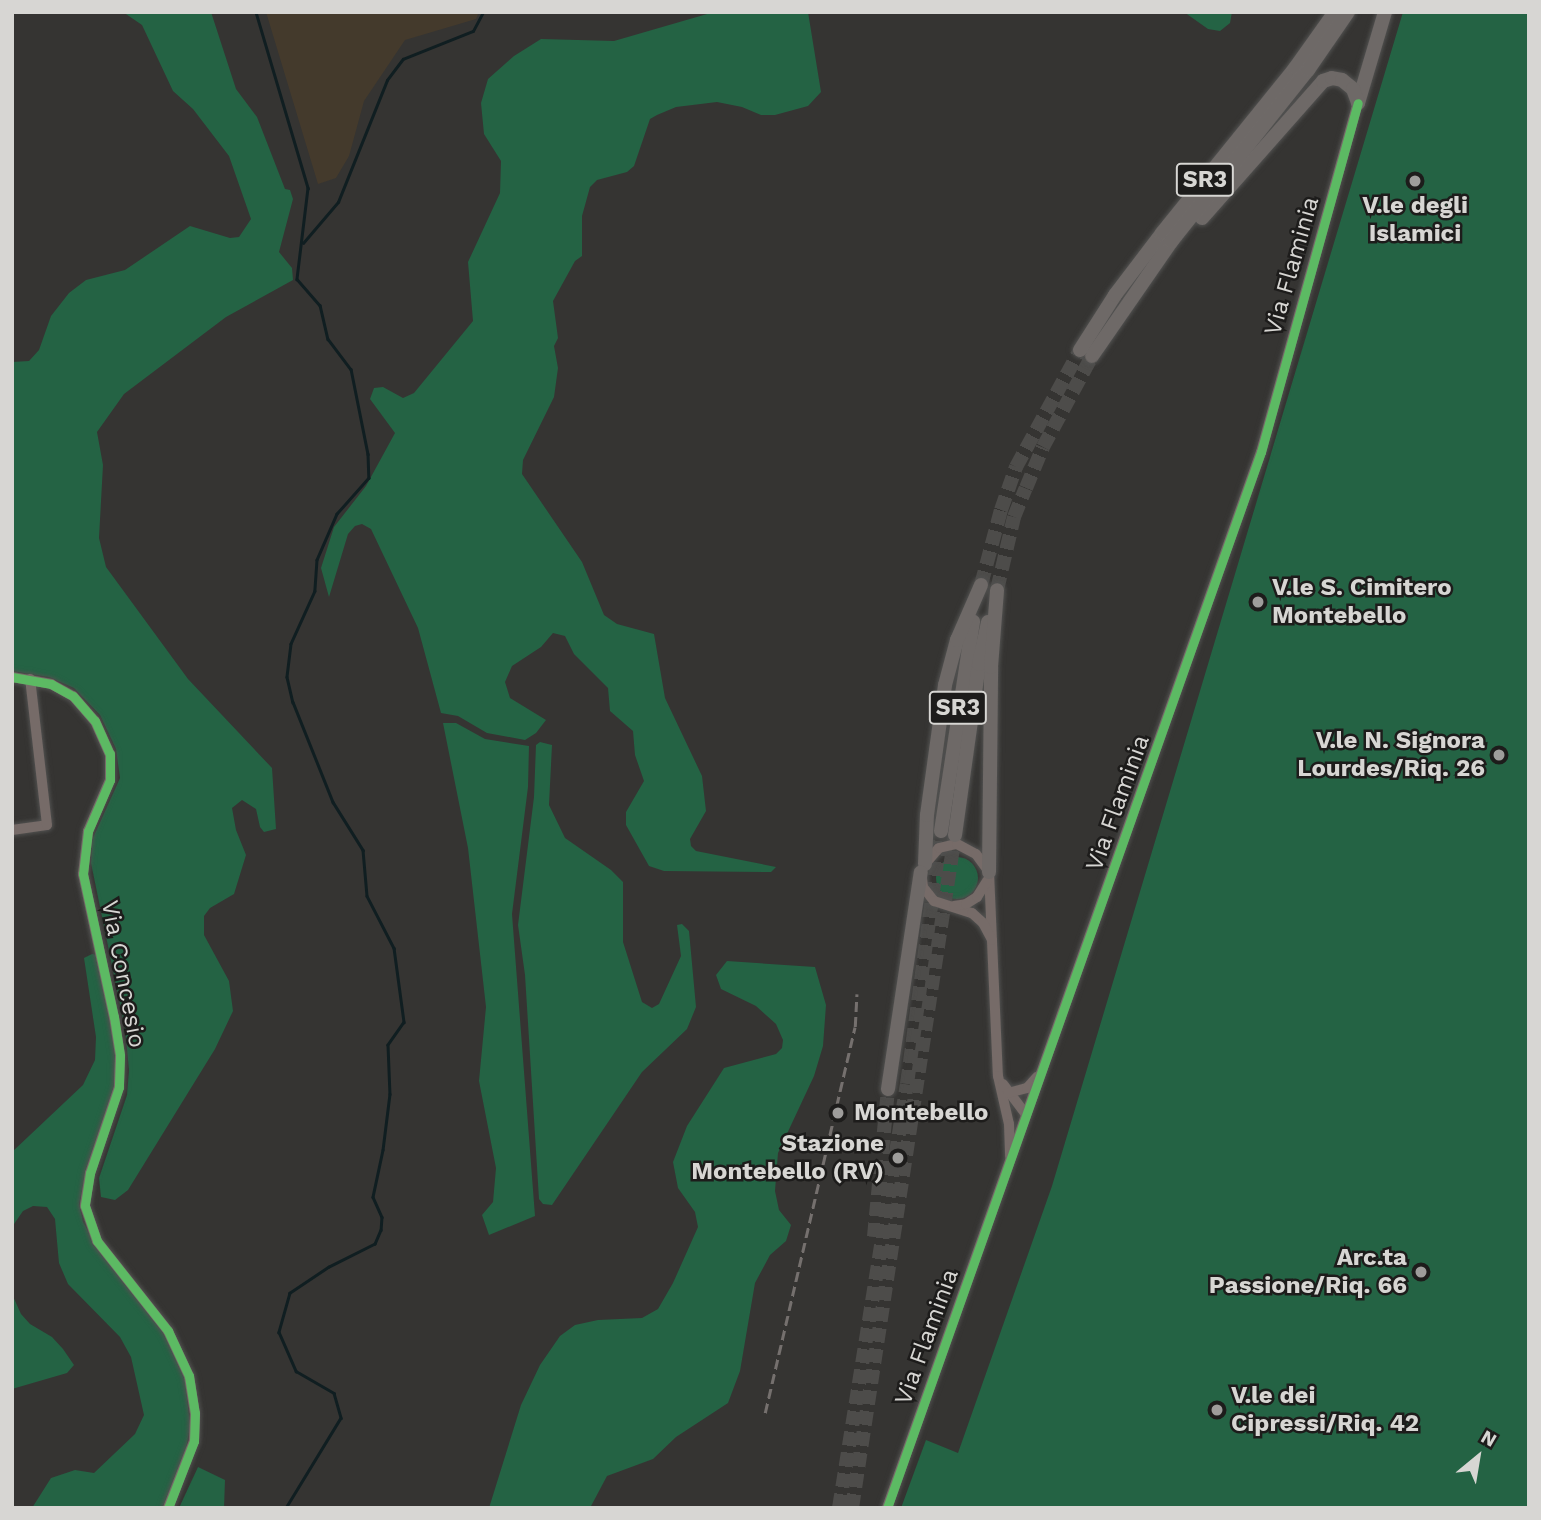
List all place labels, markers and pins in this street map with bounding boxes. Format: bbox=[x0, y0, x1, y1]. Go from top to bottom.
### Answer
marker: V.le degli Islamici bbox=[1407, 173, 1423, 189]
place label: V.le degli Islamici bbox=[1362, 192, 1468, 248]
place label: V.le S. Cimitero Montebello bbox=[1272, 574, 1452, 630]
marker: V.le S. Cimitero Montebello bbox=[1250, 594, 1266, 610]
place label: V.le N. Signora Lourdes/Riq. 26 bbox=[1297, 727, 1485, 783]
marker: V.le N. Signora Lourdes/Riq. 26 bbox=[1491, 747, 1507, 763]
place label: Montebello bbox=[854, 1099, 988, 1127]
marker: Montebello bbox=[828, 1103, 848, 1123]
place label: Stazione Montebello (RV) bbox=[691, 1130, 884, 1186]
marker: Stazione Montebello (RV) bbox=[890, 1150, 906, 1166]
place label: Arc.ta Passione/Riq. 66 bbox=[1209, 1244, 1407, 1300]
marker: Arc.ta Passione/Riq. 66 bbox=[1413, 1264, 1429, 1280]
place label: V.le dei Cipressi/Riq. 42 bbox=[1231, 1382, 1419, 1438]
marker: V.le dei Cipressi/Riq. 42 bbox=[1209, 1402, 1225, 1418]

